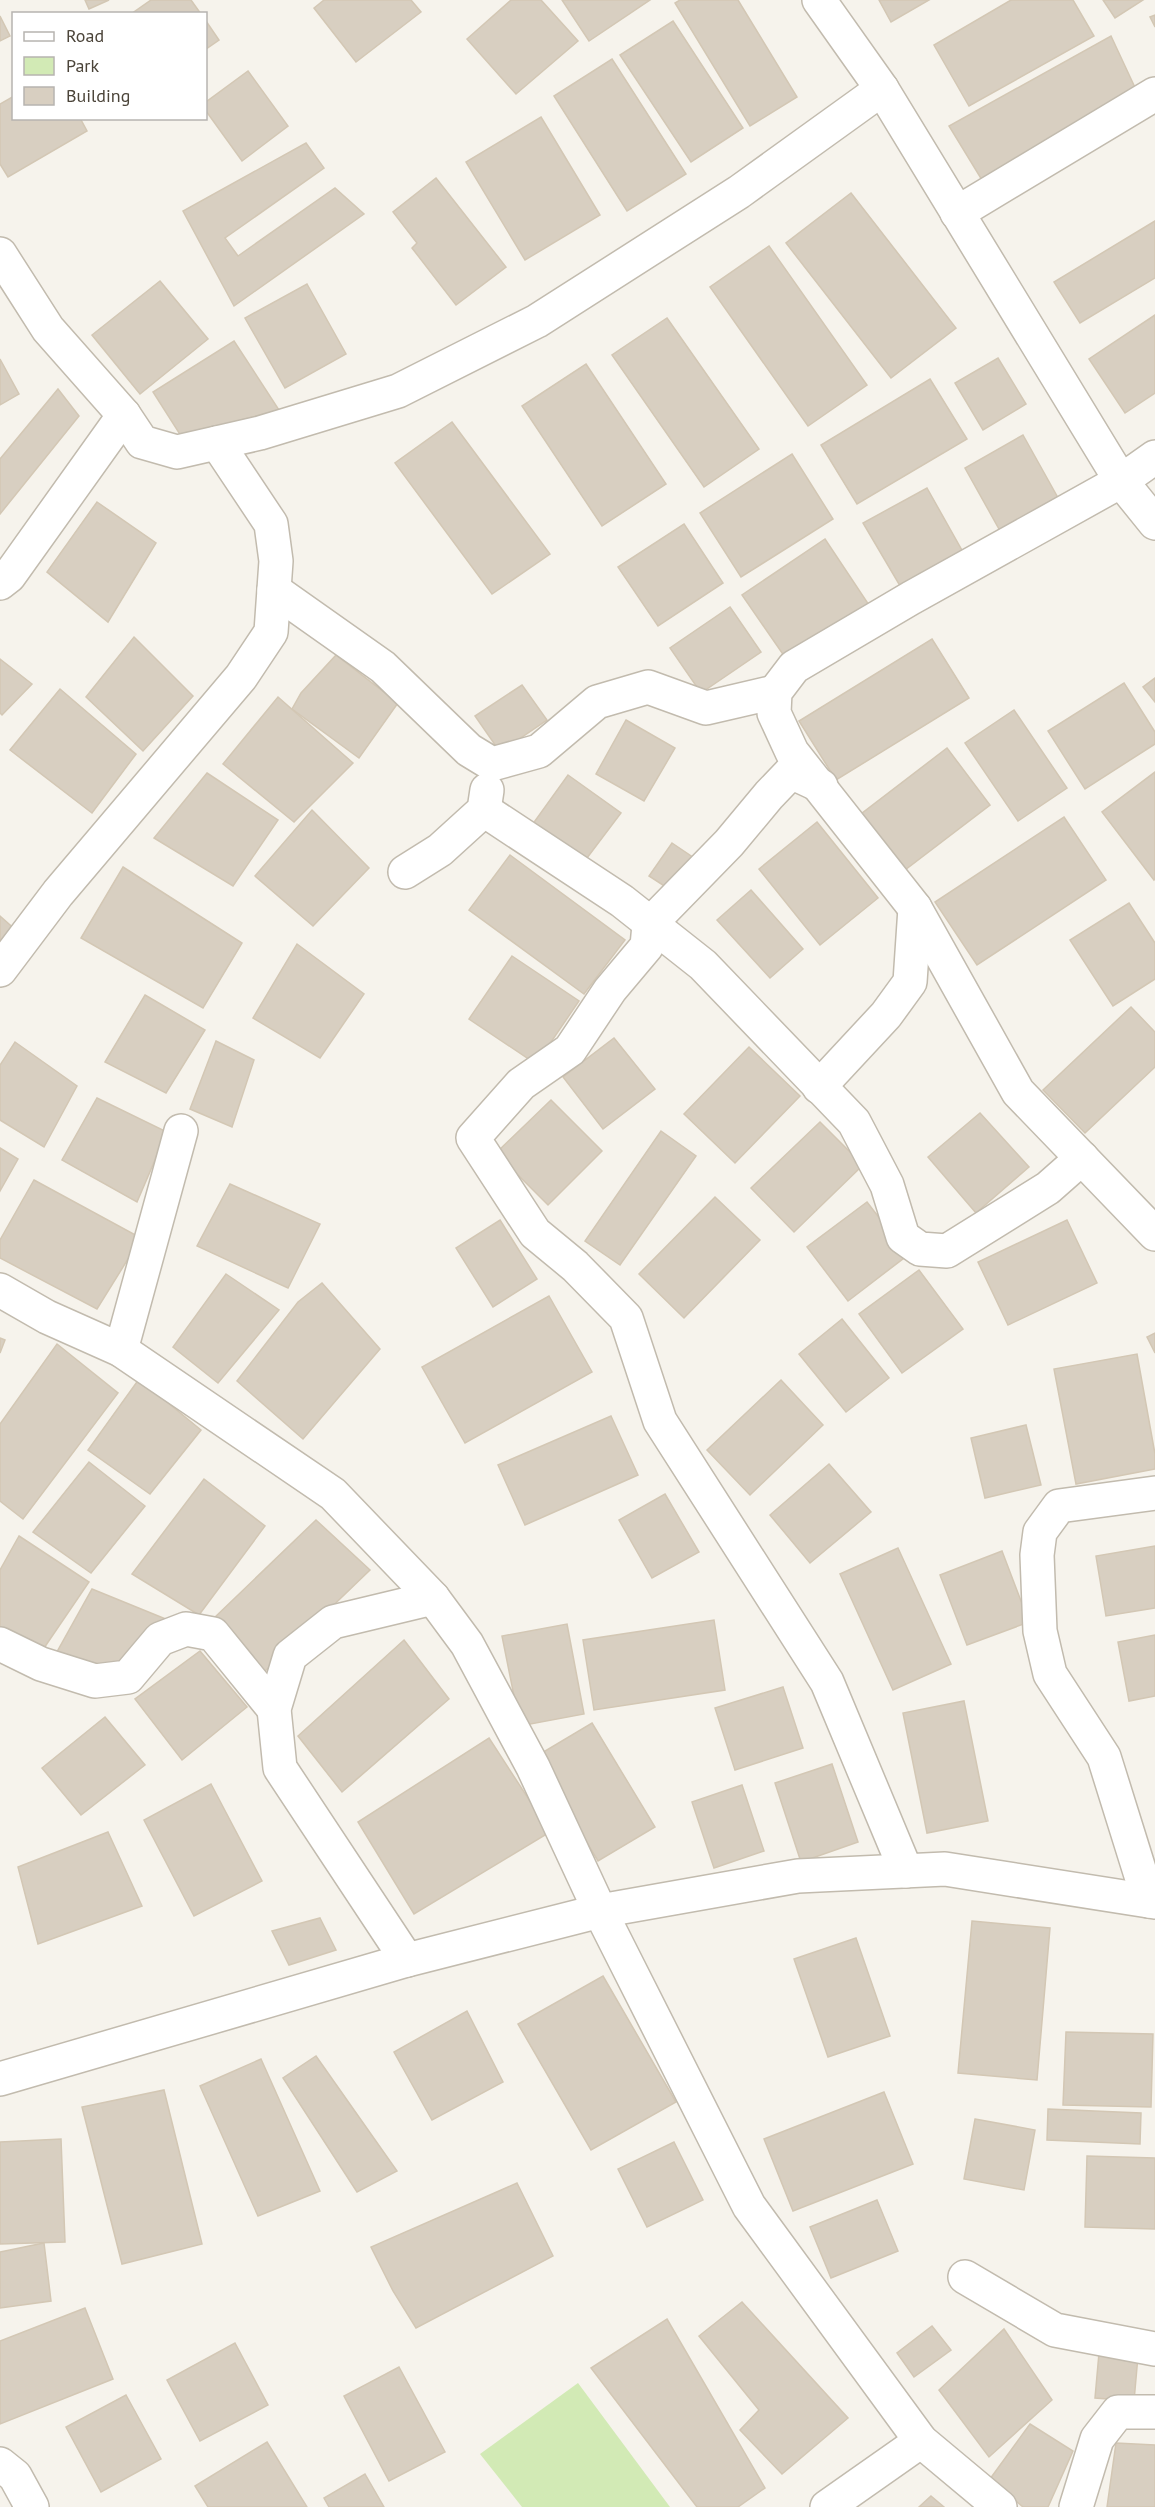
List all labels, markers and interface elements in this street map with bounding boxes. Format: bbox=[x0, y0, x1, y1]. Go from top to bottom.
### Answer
legend bbox=[12, 12, 207, 120]
text: Road bbox=[66, 24, 104, 47]
text: Park bbox=[66, 54, 99, 77]
text: Building bbox=[66, 84, 130, 107]

